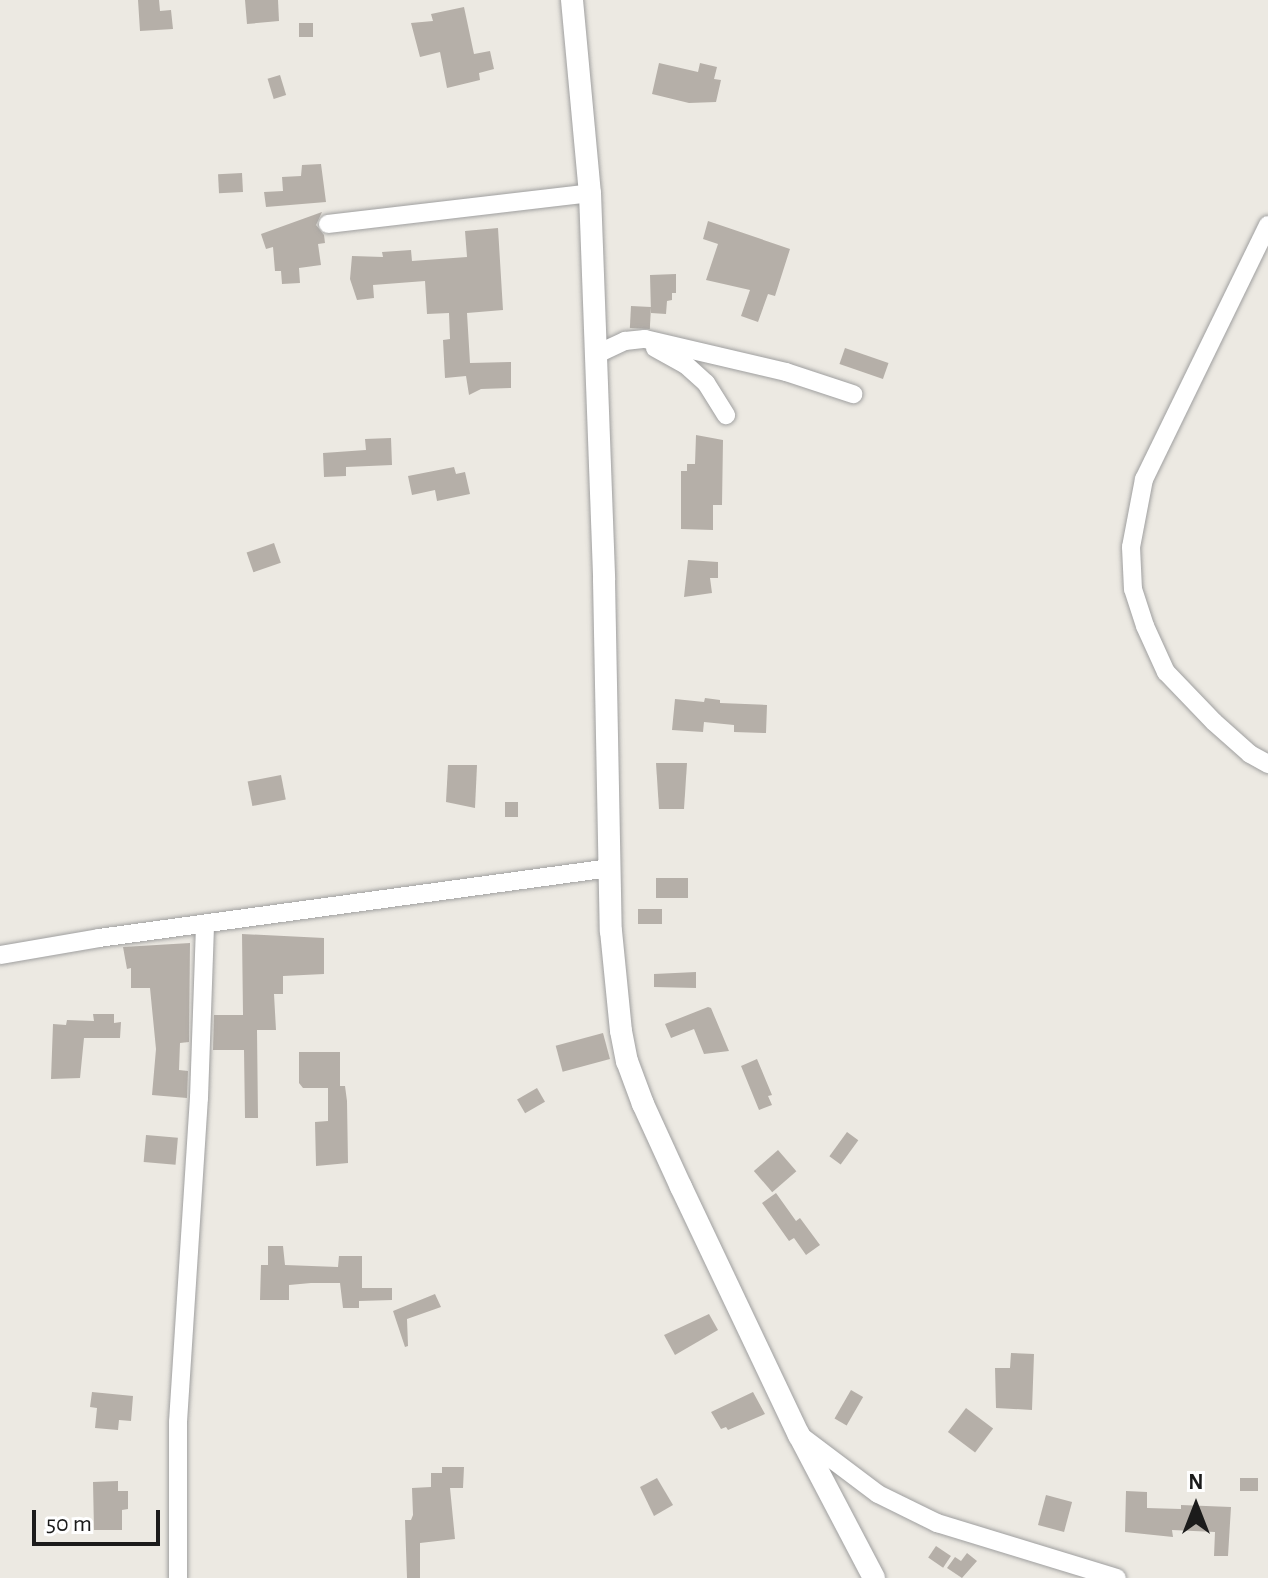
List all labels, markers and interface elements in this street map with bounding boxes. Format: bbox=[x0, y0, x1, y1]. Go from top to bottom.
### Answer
north arrow bbox=[1156, 1466, 1236, 1546]
text: N bbox=[1188, 1471, 1204, 1493]
scale bar bbox=[36, 1494, 164, 1544]
text: 50 m bbox=[46, 1512, 92, 1536]

